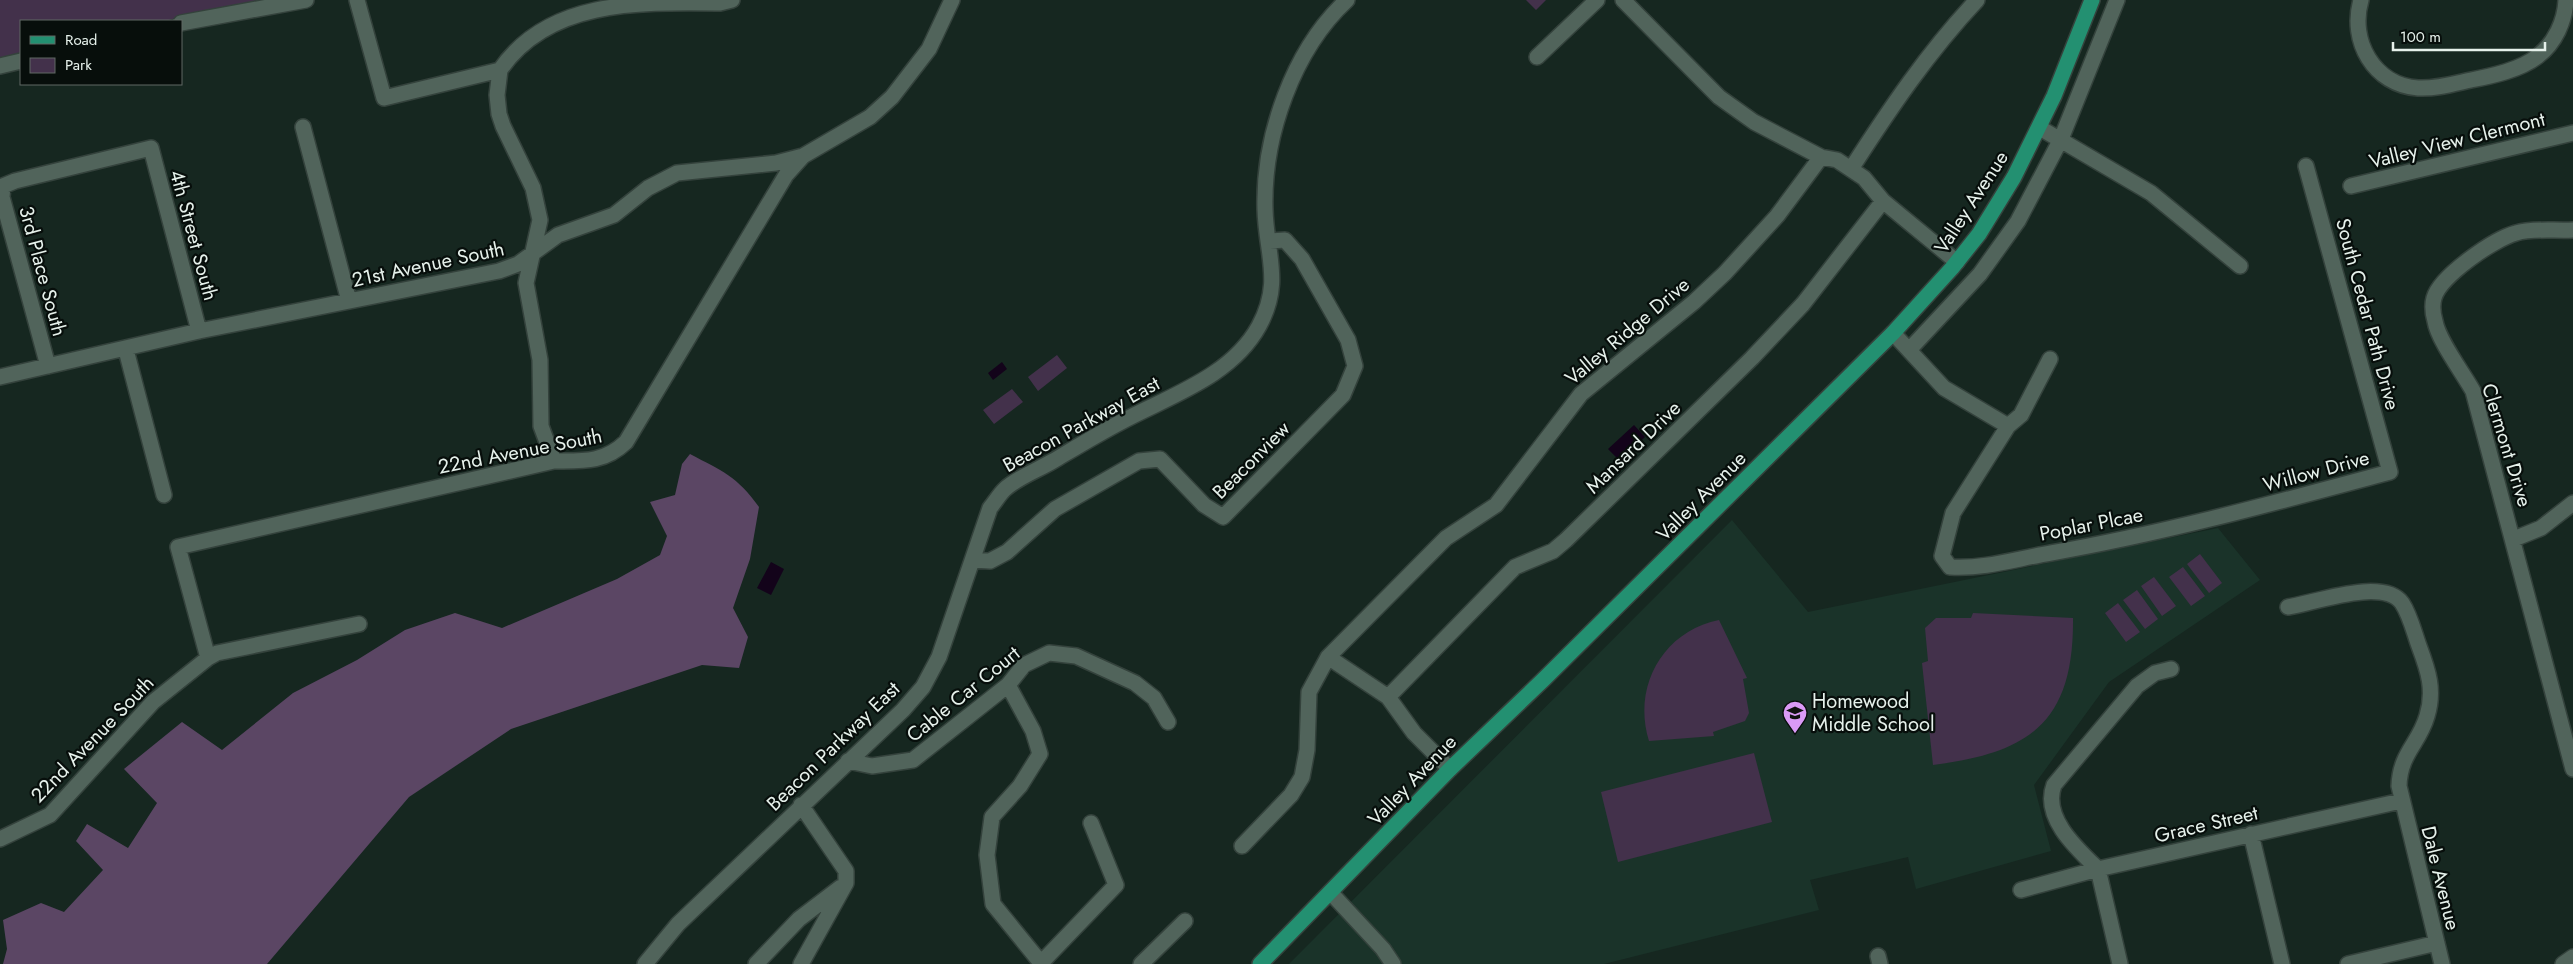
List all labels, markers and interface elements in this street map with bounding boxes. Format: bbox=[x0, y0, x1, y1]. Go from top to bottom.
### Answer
legend bbox=[20, 20, 182, 85]
scale bar bbox=[2393, 20, 2546, 52]
text: 100 m bbox=[2400, 26, 2441, 48]
text: Road bbox=[65, 29, 97, 51]
text: Park bbox=[65, 54, 92, 76]
street label: Valley View Clermont bbox=[2366, 105, 2548, 176]
street label: Valley Avenue bbox=[1927, 145, 2015, 259]
street label: 4th Street South bbox=[162, 166, 225, 304]
street label: 3rd Place South bbox=[11, 203, 74, 340]
street label: South Cedar Path Drive bbox=[2328, 215, 2407, 413]
street label: 21st Avenue South bbox=[349, 234, 507, 295]
street label: Valley Ridge Drive bbox=[1559, 271, 1696, 392]
street label: Beacon Parkway East bbox=[998, 369, 1165, 480]
street label: Clermont Drive bbox=[2474, 380, 2539, 510]
street label: Mansard Drive bbox=[1579, 394, 1688, 500]
street label: Beaconview bbox=[1206, 415, 1297, 506]
street label: 22nd Avenue South bbox=[436, 421, 605, 482]
street label: Willow Drive bbox=[2260, 443, 2372, 500]
street label: Valley Avenue bbox=[1650, 445, 1753, 548]
street label: Poplar Plcae bbox=[2037, 500, 2145, 549]
street label: Cable Car Court bbox=[900, 639, 1026, 749]
street label: 22nd Avenue South bbox=[24, 669, 161, 809]
street label: Beacon Parkway East bbox=[760, 675, 907, 818]
place label: Homewood Middle School bbox=[1812, 687, 1935, 739]
school or university icon: Homewood Middle School bbox=[1782, 700, 1808, 734]
street label: Valley Avenue bbox=[1361, 728, 1463, 833]
street label: Grace Street bbox=[2151, 798, 2261, 850]
street label: Dale Avenue bbox=[2414, 823, 2467, 933]

